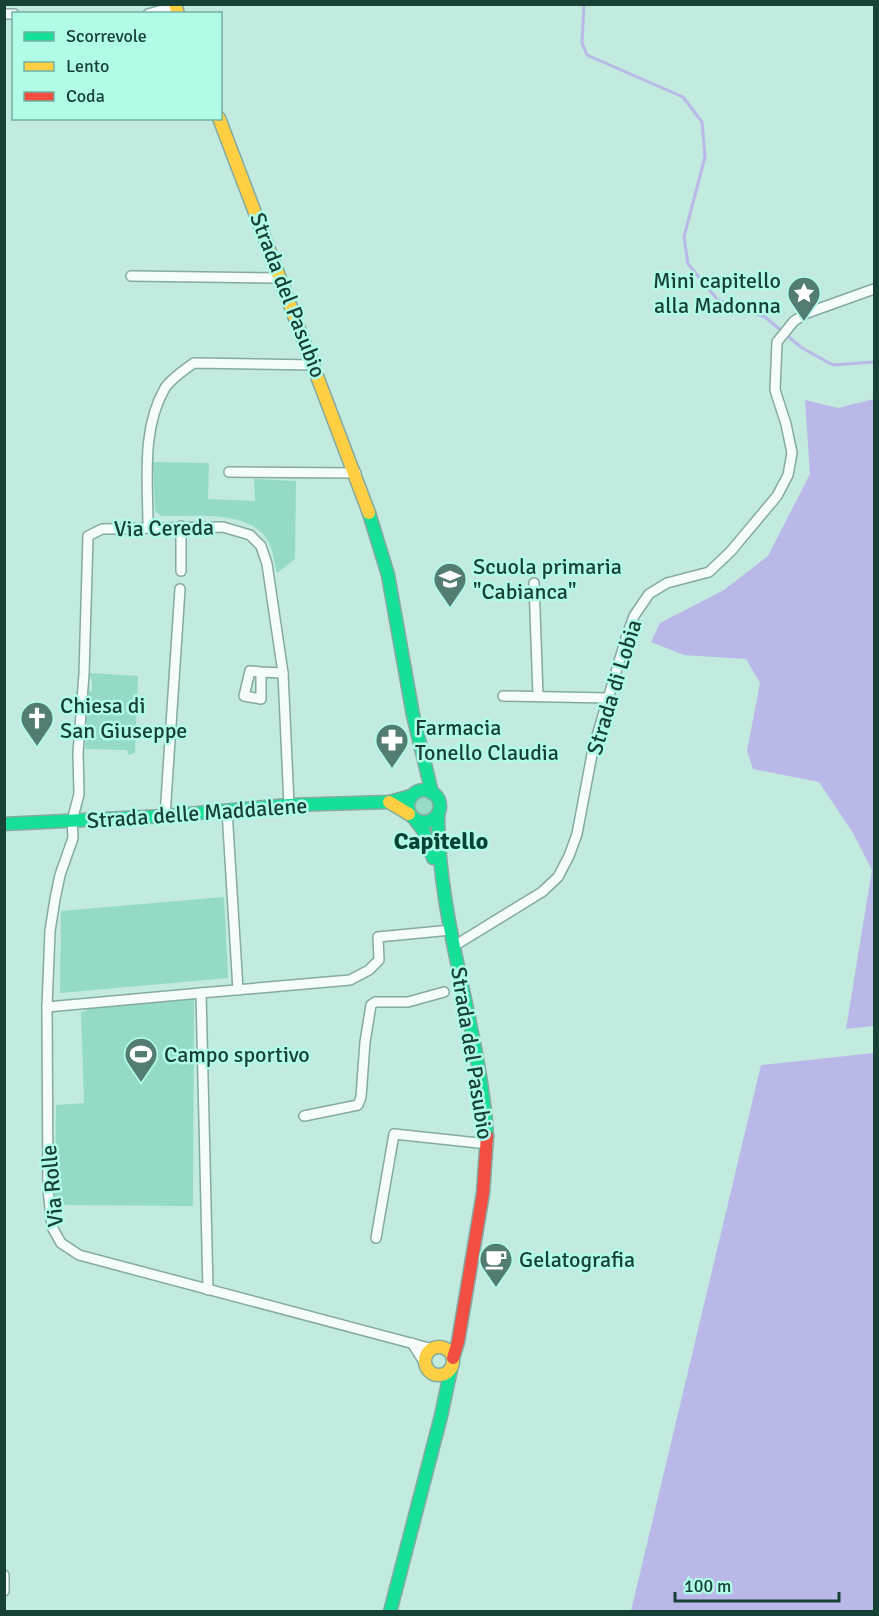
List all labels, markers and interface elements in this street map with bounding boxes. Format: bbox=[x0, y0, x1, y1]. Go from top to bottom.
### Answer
legend bbox=[12, 12, 222, 120]
text: Scorrevole bbox=[66, 25, 147, 47]
text: Lento bbox=[66, 55, 109, 77]
text: Coda bbox=[66, 85, 105, 107]
street label: Strada del Pasubio bbox=[244, 209, 332, 381]
place label: Mini capitello alla Madonna bbox=[653, 267, 781, 319]
place icon: Mini capitello alla Madonna bbox=[786, 275, 822, 322]
street label: Via Cereda bbox=[114, 514, 214, 542]
place label: Scuola primaria "Cabianca" bbox=[473, 553, 622, 605]
school or university icon: Scuola primaria "Cabianca" bbox=[432, 561, 468, 608]
street label: Strada di Lobia bbox=[581, 616, 647, 758]
place label: Chiesa di San Giuseppe bbox=[60, 692, 187, 744]
church icon: Chiesa di San Giuseppe bbox=[19, 700, 55, 747]
place label: Farmacia Tonello Claudia bbox=[415, 714, 559, 766]
pharmacy icon: Farmacia Tonello Claudia bbox=[374, 722, 410, 769]
street label: Strada delle Maddalene bbox=[86, 792, 308, 834]
district label: Capitello bbox=[394, 826, 488, 856]
street label: Strada del Pasubio bbox=[445, 965, 499, 1141]
sports icon: Campo sportivo bbox=[123, 1036, 159, 1083]
place label: Campo sportivo bbox=[164, 1041, 310, 1068]
street label: Via Rolle bbox=[35, 1144, 69, 1228]
cafe icon: Gelatografia bbox=[478, 1241, 514, 1288]
place label: Gelatografia bbox=[519, 1246, 635, 1273]
scale bar bbox=[675, 1565, 838, 1603]
text: 100 m bbox=[684, 1575, 731, 1597]

